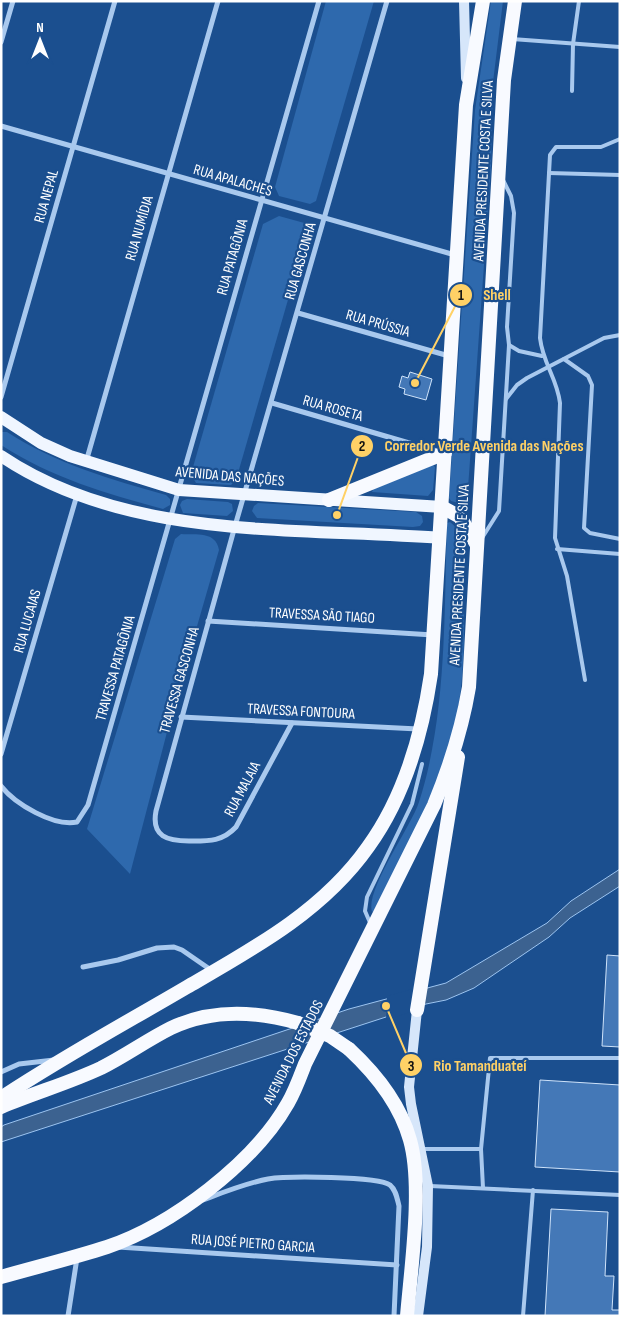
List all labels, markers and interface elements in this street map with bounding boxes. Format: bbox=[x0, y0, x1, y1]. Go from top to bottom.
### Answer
north arrow bbox=[15, 15, 65, 65]
text: N bbox=[36, 19, 44, 36]
street label: AVENIDA PRESIDENTE COSTA E SILVA bbox=[469, 80, 498, 263]
street label: RUA APALACHES bbox=[191, 160, 275, 201]
street label: RUA NEPAL bbox=[30, 167, 63, 225]
street label: RUA NUMÍDIA bbox=[121, 193, 158, 263]
street label: RUA PATAGÔNIA bbox=[213, 216, 253, 298]
street label: RUA GASCONHA bbox=[280, 220, 321, 302]
callout: Shell bbox=[448, 279, 521, 310]
text: 1 bbox=[458, 286, 464, 305]
text: Shell bbox=[483, 286, 511, 305]
street label: RUA PRÚSSIA bbox=[344, 305, 413, 342]
street label: RUA ROSETA bbox=[301, 391, 366, 426]
callout: Corredor Verde Avenida das Nações bbox=[350, 430, 594, 461]
text: 2 bbox=[359, 437, 365, 456]
text: Corredor Verde Avenida das Nações bbox=[384, 437, 584, 456]
street label: AVENIDA DAS NAÇÕES bbox=[174, 462, 285, 491]
street label: AVENIDA PRESIDENTE COSTA E SILVA bbox=[445, 484, 474, 667]
street label: RUA LUCAIAS bbox=[9, 587, 46, 655]
street label: TRAVESSA SÃO TIAGO bbox=[269, 603, 375, 628]
street label: TRAVESSA PATAGÔNIA bbox=[91, 613, 140, 723]
street label: TRAVESSA GASCONHA bbox=[155, 624, 204, 736]
street label: TRAVESSA FONTOURA bbox=[247, 699, 356, 724]
street label: RUA MALAIA bbox=[220, 758, 265, 820]
street label: AVENIDA DOS ESTADOS bbox=[259, 997, 328, 1108]
callout: Rio Tamanduateí bbox=[399, 1050, 537, 1081]
text: 3 bbox=[408, 1057, 415, 1076]
text: Rio Tamanduateí bbox=[433, 1057, 527, 1076]
street label: RUA JOSÉ PIETRO GARCIA bbox=[190, 1230, 316, 1257]

